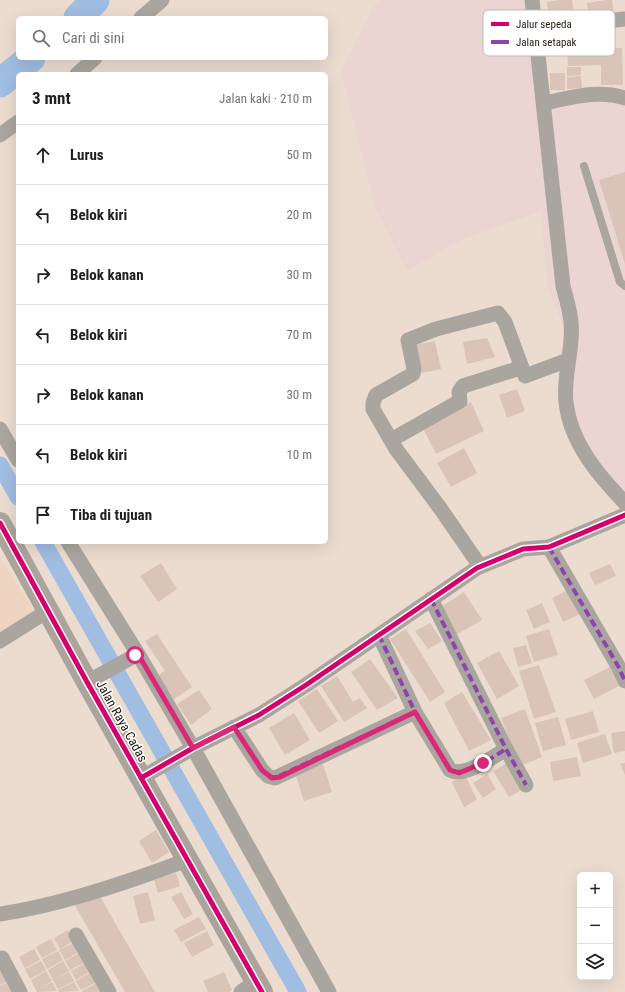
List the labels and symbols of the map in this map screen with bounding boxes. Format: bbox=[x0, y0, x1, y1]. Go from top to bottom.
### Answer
legend bbox=[483, 10, 615, 56]
text: Jalur sepeda bbox=[516, 18, 572, 31]
text: Jalan setapak bbox=[516, 36, 577, 49]
route start bbox=[126, 646, 144, 664]
street label: Jalan Raya Cadas bbox=[93, 678, 151, 764]
route end bbox=[474, 754, 492, 772]

